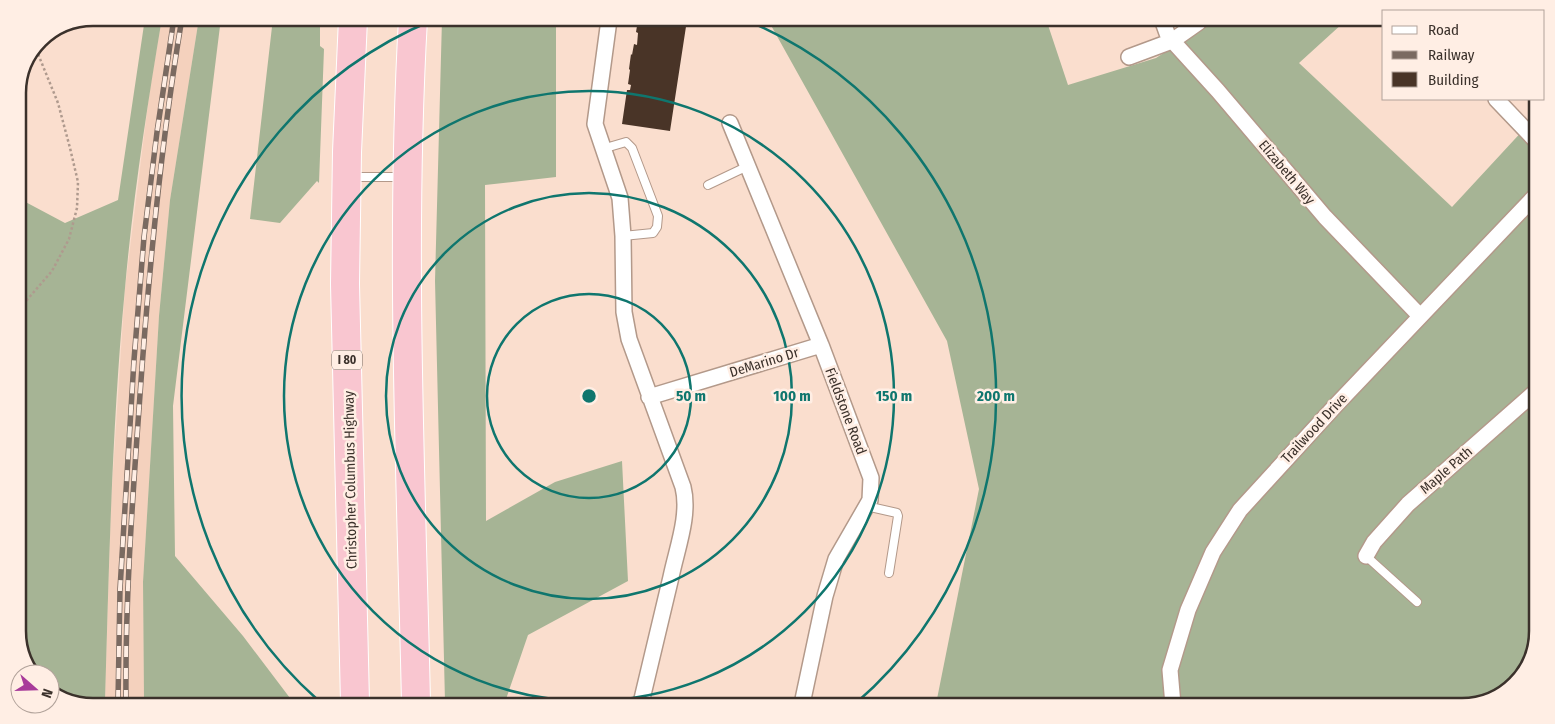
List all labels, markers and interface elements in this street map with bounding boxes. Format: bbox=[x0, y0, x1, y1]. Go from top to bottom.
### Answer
legend bbox=[1382, 10, 1545, 100]
text: Road bbox=[1428, 21, 1459, 39]
text: Railway bbox=[1428, 46, 1475, 64]
text: Building bbox=[1428, 71, 1479, 89]
street label: Elizabeth Way bbox=[1255, 137, 1319, 208]
street label: DeMarino Dr bbox=[728, 344, 801, 381]
road number: I 80 bbox=[332, 350, 362, 370]
street label: Fieldstone Road bbox=[821, 365, 870, 457]
centre of rings bbox=[580, 387, 598, 405]
text: 50 m bbox=[676, 387, 706, 405]
text: 100 m bbox=[773, 387, 811, 405]
text: 150 m bbox=[876, 387, 912, 405]
text: 200 m bbox=[976, 387, 1015, 405]
street label: Christopher Columbus Highway bbox=[340, 390, 361, 569]
street label: Trailwood Drive bbox=[1278, 390, 1351, 467]
street label: Maple Path bbox=[1417, 443, 1476, 498]
north arrow bbox=[10, 664, 60, 714]
text: N bbox=[37, 686, 56, 700]

